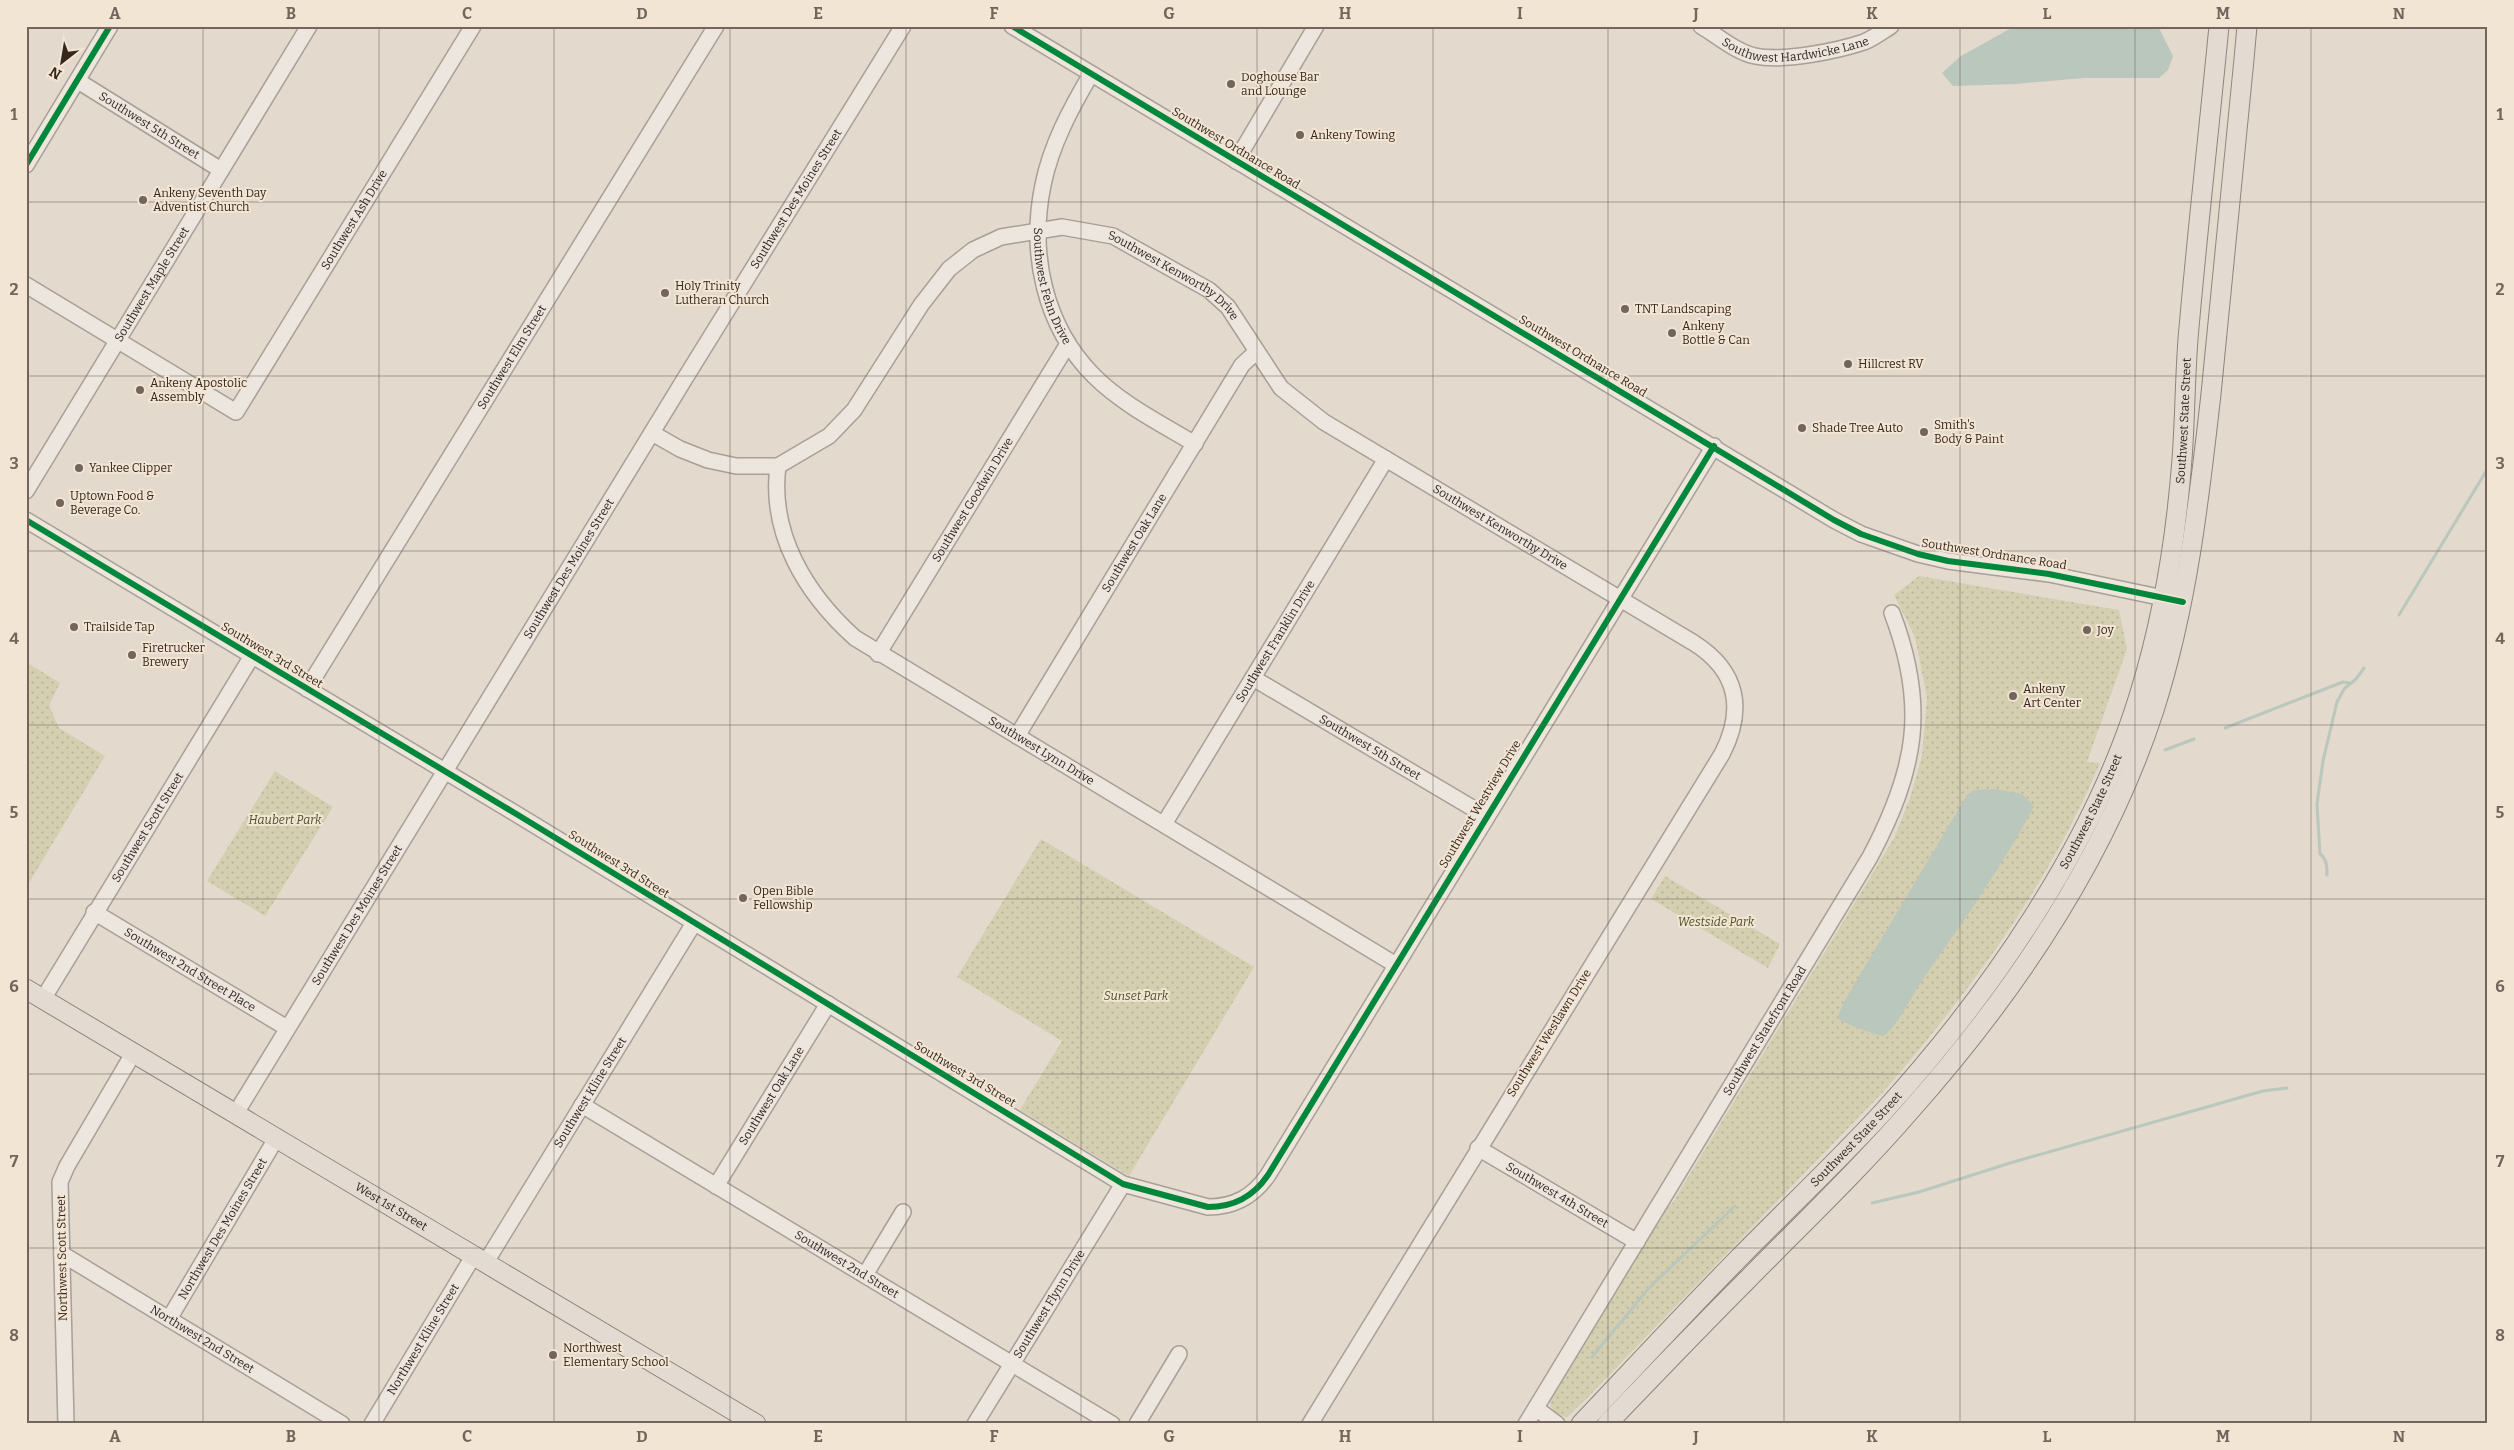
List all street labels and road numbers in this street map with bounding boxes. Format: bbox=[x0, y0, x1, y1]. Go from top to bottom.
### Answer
street label: Southwest Hardwicke Lane bbox=[1721, 30, 1871, 44]
street label: Southwest 5th Street bbox=[96, 89, 203, 162]
street label: Southwest Ordnance Road bbox=[1169, 104, 1303, 192]
street label: Southwest Des Moines Street bbox=[747, 126, 845, 271]
street label: Southwest Ash Drive bbox=[318, 167, 390, 272]
street label: Southwest Maple Street bbox=[112, 224, 192, 344]
street label: Southwest Fehn Drive bbox=[1031, 228, 1074, 347]
street label: Southwest Kenworthy Drive bbox=[1107, 228, 1242, 323]
street label: Southwest Elm Street bbox=[474, 302, 550, 412]
street label: Southwest Ordnance Road bbox=[1516, 312, 1650, 400]
street label: Southwest State Street bbox=[2173, 357, 2194, 484]
street label: Southwest Goodwin Drive bbox=[929, 435, 1016, 565]
street label: Southwest Kenworthy Drive bbox=[1430, 482, 1570, 573]
street label: Southwest Oak Lane bbox=[1099, 491, 1169, 595]
street label: Southwest Des Moines Street bbox=[521, 495, 617, 641]
street label: Southwest Ordnance Road bbox=[1920, 536, 2068, 572]
street label: Southwest Franklin Drive bbox=[1233, 578, 1318, 705]
street label: Southwest 3rd Street bbox=[219, 619, 326, 691]
street label: Southwest 5th Street bbox=[1317, 712, 1424, 783]
street label: Southwest Lynn Drive bbox=[986, 713, 1097, 788]
street label: Southwest Westview Drive bbox=[1436, 737, 1524, 871]
street label: Southwest State Street bbox=[2057, 751, 2125, 871]
street label: Southwest Scott Street bbox=[109, 769, 187, 885]
street label: Southwest 3rd Street bbox=[566, 827, 673, 901]
street label: Southwest Des Moines Street bbox=[309, 842, 405, 988]
street label: Southwest 2nd Street Place bbox=[122, 925, 258, 1015]
street label: Southwest Statefront Road bbox=[1720, 963, 1809, 1098]
street label: Southwest Westlawn Drive bbox=[1504, 967, 1594, 1099]
street label: Southwest Kline Street bbox=[551, 1034, 630, 1150]
street label: Southwest 3rd Street bbox=[912, 1038, 1019, 1110]
street label: Southwest Oak Lane bbox=[736, 1044, 807, 1148]
street label: Southwest State Street bbox=[1807, 1088, 1905, 1190]
street label: Northwest Des Moines Street bbox=[175, 1155, 270, 1302]
street label: Southwest 4th Street bbox=[1504, 1159, 1611, 1231]
street label: West 1st Street bbox=[352, 1180, 430, 1234]
street label: Northwest Scott Street bbox=[54, 1194, 70, 1321]
street label: Southwest 2nd Street bbox=[792, 1228, 902, 1301]
street label: Southwest Flynn Drive bbox=[1010, 1247, 1088, 1361]
street label: Northwest Kline Street bbox=[384, 1280, 462, 1397]
street label: Northwest 2nd Street bbox=[148, 1302, 257, 1376]

